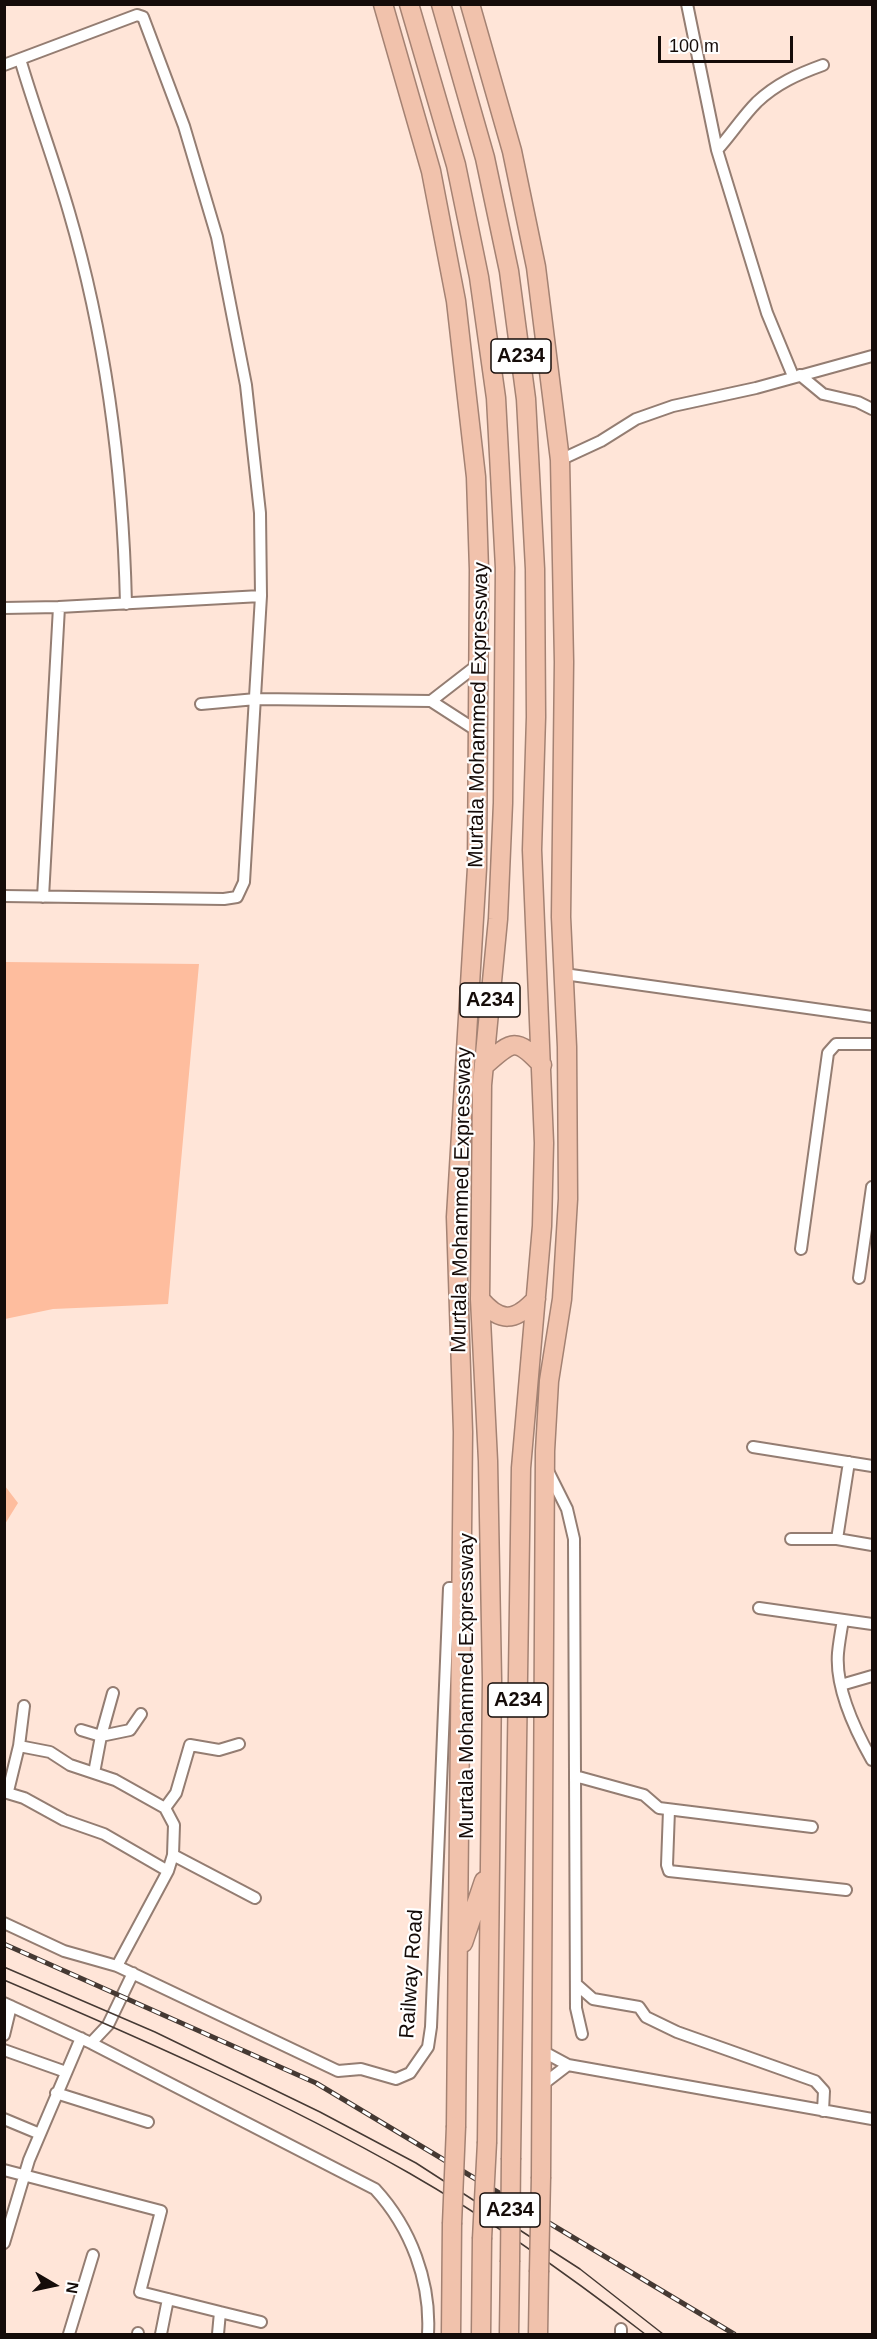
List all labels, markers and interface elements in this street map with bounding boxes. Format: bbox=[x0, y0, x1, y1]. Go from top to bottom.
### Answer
scale bar bbox=[661, 24, 796, 62]
text: 100 m bbox=[669, 36, 719, 56]
road number: A234 bbox=[491, 339, 551, 373]
street label: Murtala Mohammed Expressway bbox=[464, 562, 494, 868]
road number: A234 bbox=[460, 983, 520, 1017]
street label: Murtala Mohammed Expressway bbox=[447, 1047, 477, 1353]
street label: Murtala Mohammed Expressway bbox=[454, 1533, 480, 1839]
road number: A234 bbox=[488, 1683, 548, 1717]
street label: Railway Road bbox=[395, 1908, 429, 2040]
road number: A234 bbox=[480, 2193, 540, 2227]
north arrow bbox=[24, 2255, 84, 2315]
text: N bbox=[63, 2281, 82, 2295]

